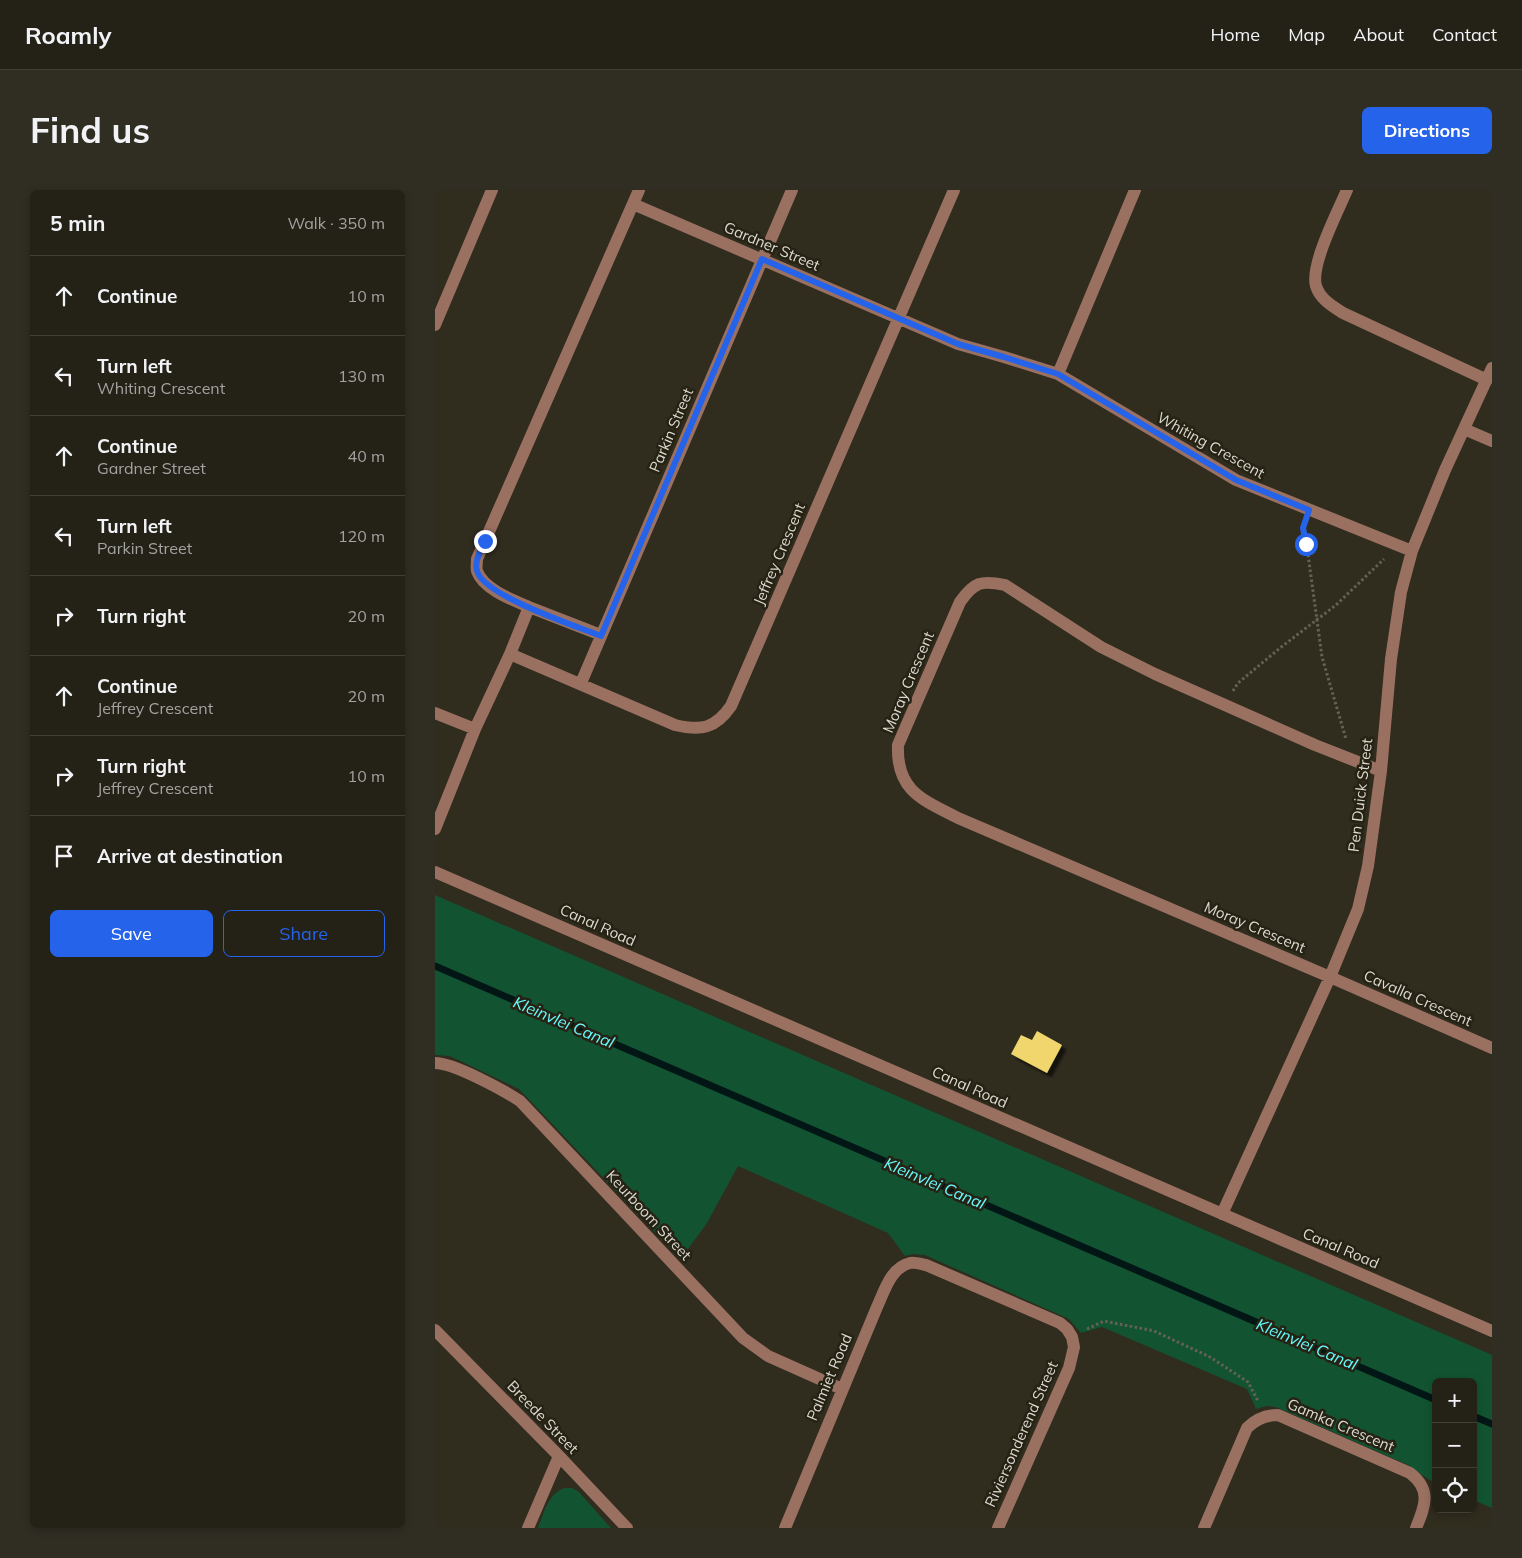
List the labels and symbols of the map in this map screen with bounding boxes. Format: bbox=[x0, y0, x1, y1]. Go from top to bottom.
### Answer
street label: Gardner Street bbox=[721, 217, 823, 275]
street label: Parkin Street bbox=[645, 385, 697, 475]
street label: Whiting Crescent bbox=[1154, 408, 1268, 482]
street label: Jeffrey Crescent bbox=[749, 500, 809, 608]
route end bbox=[474, 530, 497, 553]
route start bbox=[1295, 533, 1318, 556]
street label: Moray Crescent bbox=[878, 628, 938, 736]
street label: Pen Duick Street bbox=[1344, 737, 1376, 853]
street label: Moray Crescent bbox=[1201, 897, 1309, 957]
street label: Canal Road bbox=[557, 900, 639, 950]
street label: Cavalla Crescent bbox=[1361, 966, 1475, 1030]
water label: Kleinvlei Canal bbox=[510, 992, 618, 1052]
street label: Canal Road bbox=[929, 1062, 1011, 1112]
water label: Kleinvlei Canal bbox=[881, 1153, 989, 1213]
street label: Keurboom Street bbox=[602, 1166, 696, 1264]
street label: Canal Road bbox=[1300, 1223, 1382, 1273]
water label: Kleinvlei Canal bbox=[1253, 1314, 1361, 1374]
street label: Palmiet Road bbox=[802, 1331, 856, 1423]
street label: Riviersonderend Street bbox=[980, 1358, 1062, 1510]
street label: Breede Street bbox=[503, 1376, 583, 1458]
street label: Gamka Crescent bbox=[1285, 1394, 1397, 1456]

